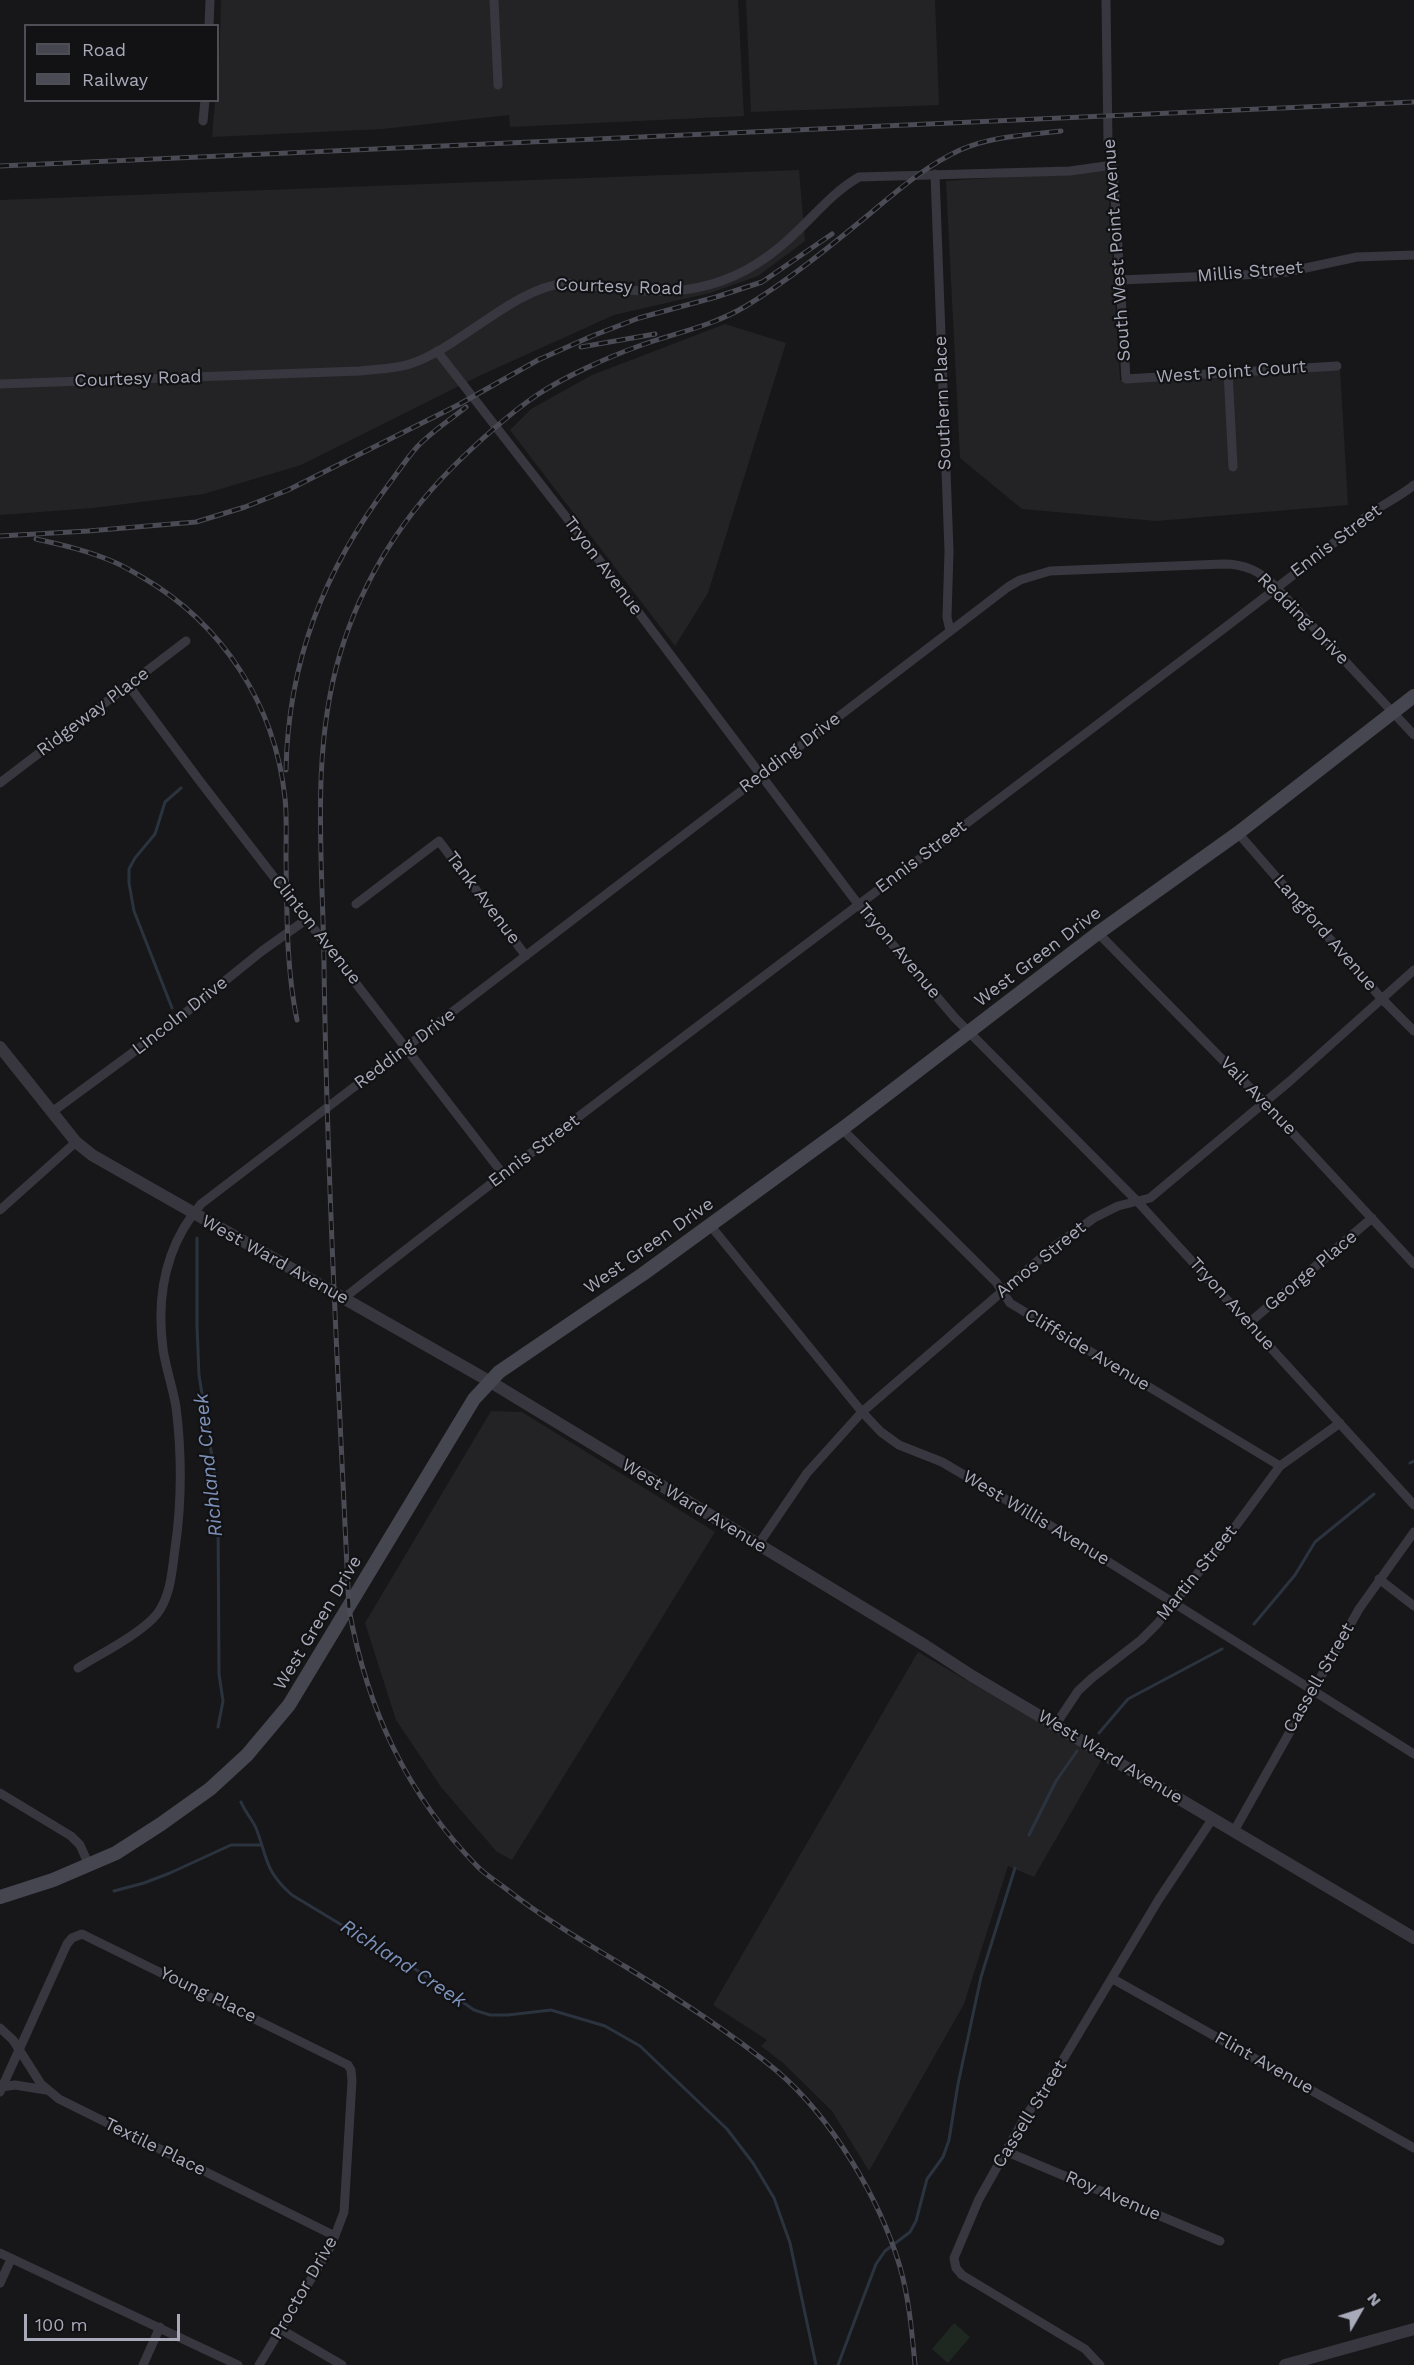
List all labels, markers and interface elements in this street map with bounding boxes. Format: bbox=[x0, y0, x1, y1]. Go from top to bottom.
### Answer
legend bbox=[24, 24, 219, 102]
text: Road bbox=[82, 39, 126, 60]
text: Railway bbox=[82, 69, 148, 90]
street label: South West Point Avenue bbox=[1098, 138, 1136, 362]
street label: Millis Street bbox=[1196, 257, 1304, 287]
street label: Courtesy Road bbox=[555, 274, 683, 300]
street label: Southern Place bbox=[930, 336, 956, 470]
street label: West Point Court bbox=[1155, 356, 1307, 388]
street label: Courtesy Road bbox=[74, 366, 202, 392]
street label: Ennis Street bbox=[1286, 500, 1386, 582]
street label: Tryon Avenue bbox=[559, 512, 647, 620]
street label: Redding Drive bbox=[1253, 569, 1353, 669]
street label: Ridgeway Place bbox=[33, 663, 153, 761]
street label: Redding Drive bbox=[735, 708, 845, 798]
street label: Ennis Street bbox=[871, 816, 971, 898]
street label: Tank Avenue bbox=[441, 847, 525, 949]
street label: Langford Avenue bbox=[1268, 870, 1382, 996]
street label: Clinton Avenue bbox=[267, 871, 365, 989]
street label: Tryon Avenue bbox=[853, 899, 945, 1003]
street label: West Green Drive bbox=[970, 902, 1106, 1012]
street label: Lincoln Drive bbox=[128, 972, 232, 1060]
street label: Redding Drive bbox=[350, 1004, 460, 1094]
street label: Vail Avenue bbox=[1215, 1052, 1301, 1140]
street label: Ennis Street bbox=[484, 1110, 584, 1192]
street label: West Green Drive bbox=[580, 1193, 718, 1299]
street label: West Ward Avenue bbox=[198, 1211, 352, 1309]
street label: Amos Street bbox=[992, 1217, 1090, 1303]
street label: George Place bbox=[1260, 1226, 1362, 1316]
street label: Tryon Avenue bbox=[1184, 1253, 1280, 1355]
street label: Cliffside Avenue bbox=[1020, 1304, 1154, 1396]
water label: Richland Creek bbox=[190, 1392, 228, 1538]
street label: West Ward Avenue bbox=[618, 1454, 770, 1558]
street label: West Willis Avenue bbox=[959, 1466, 1113, 1570]
street label: Martin Street bbox=[1152, 1521, 1242, 1625]
street label: West Green Drive bbox=[269, 1552, 367, 1694]
street label: Cassell Street bbox=[1279, 1619, 1359, 1737]
street label: West Ward Avenue bbox=[1034, 1705, 1186, 1809]
water label: Richland Creek bbox=[336, 1915, 470, 2013]
street label: Young Place bbox=[156, 1962, 260, 2028]
street label: Flint Avenue bbox=[1211, 2027, 1317, 2099]
street label: Cassell Street bbox=[988, 2056, 1072, 2172]
street label: Textile Place bbox=[101, 2113, 209, 2181]
street label: Roy Avenue bbox=[1062, 2166, 1164, 2226]
street label: Proctor Drive bbox=[266, 2233, 342, 2343]
north arrow bbox=[1330, 2281, 1390, 2341]
text: N bbox=[1363, 2289, 1385, 2310]
scale bar bbox=[27, 2302, 183, 2340]
text: 100 m bbox=[35, 2314, 88, 2335]

